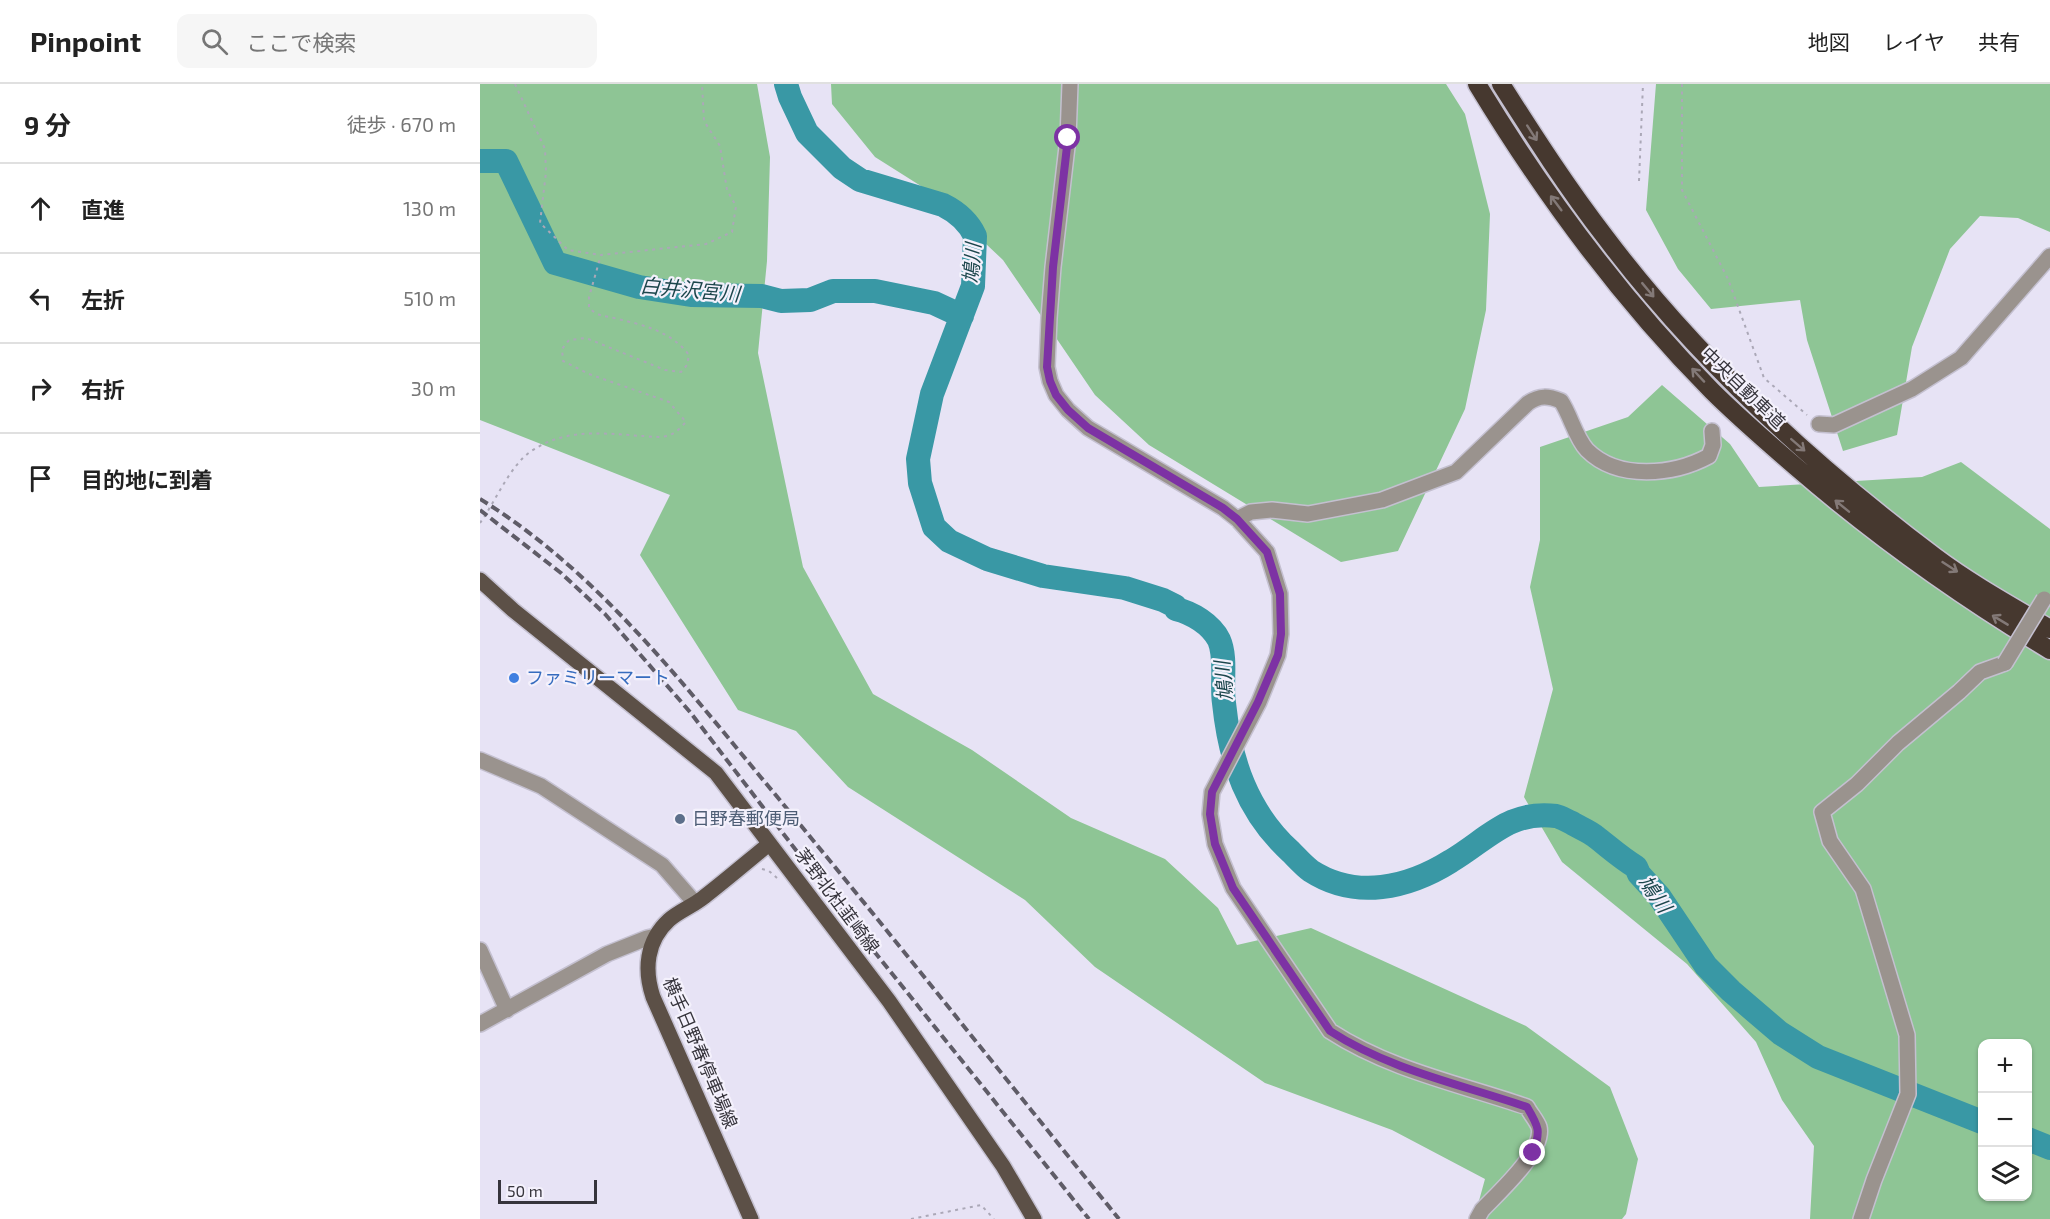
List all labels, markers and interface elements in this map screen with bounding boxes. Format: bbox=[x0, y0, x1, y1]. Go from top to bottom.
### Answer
search box bbox=[177, 14, 597, 68]
text: Pinpoint bbox=[30, 24, 141, 58]
icon: search bbox=[198, 25, 231, 58]
text: ここで検索 bbox=[246, 29, 356, 55]
text: 地図 bbox=[1808, 29, 1850, 54]
text: レイヤ bbox=[1883, 29, 1945, 54]
text: 共有 bbox=[1978, 29, 2020, 54]
text: 9 分 bbox=[24, 109, 71, 140]
text: 徒歩 · 670 m bbox=[347, 112, 456, 136]
route start bbox=[1054, 124, 1080, 150]
one-way arrow bbox=[1527, 124, 1539, 141]
icon: ahead bbox=[24, 192, 57, 225]
text: 直進 bbox=[81, 196, 125, 222]
text: 130 m bbox=[403, 196, 456, 220]
one-way arrow bbox=[1550, 196, 1563, 212]
water label: 鳩川 bbox=[958, 240, 985, 284]
water label: 白井沢宮川 bbox=[639, 273, 743, 305]
icon: left bbox=[24, 282, 57, 315]
one-way arrow bbox=[1642, 282, 1655, 298]
text: 左折 bbox=[81, 286, 125, 312]
text: 510 m bbox=[403, 286, 456, 310]
street label: 中央自動車道 bbox=[1697, 342, 1790, 433]
one-way arrow bbox=[1690, 368, 1705, 383]
icon: right bbox=[24, 372, 57, 405]
text: 右折 bbox=[81, 376, 125, 402]
text: 30 m bbox=[411, 376, 456, 400]
one-way arrow bbox=[1790, 438, 1805, 452]
icon: arrive bbox=[24, 462, 57, 495]
text: 目的地に到着 bbox=[81, 466, 213, 492]
one-way arrow bbox=[1835, 499, 1850, 513]
one-way arrow bbox=[1941, 561, 1958, 573]
one-way arrow bbox=[1992, 614, 2009, 626]
water label: 鳩川 bbox=[1209, 658, 1237, 702]
place label: ファミリーマート bbox=[526, 666, 670, 688]
marker: ファミリーマート bbox=[507, 671, 521, 685]
place label: 日野春郵便局 bbox=[692, 807, 800, 829]
marker: 日野春郵便局 bbox=[673, 812, 687, 826]
street label: 茅野北杜韮崎線 bbox=[791, 843, 884, 957]
water label: 鳩川 bbox=[1635, 870, 1678, 918]
street label: 横手日野春停車場線 bbox=[659, 974, 743, 1131]
map controls bbox=[1978, 1039, 2032, 1201]
button: + bbox=[1978, 1039, 2032, 1093]
button: − bbox=[1978, 1093, 2032, 1147]
route end bbox=[1519, 1139, 1545, 1165]
button: layers bbox=[1978, 1147, 2032, 1201]
scale bar bbox=[498, 1177, 597, 1204]
text: 50 m bbox=[507, 1181, 543, 1200]

